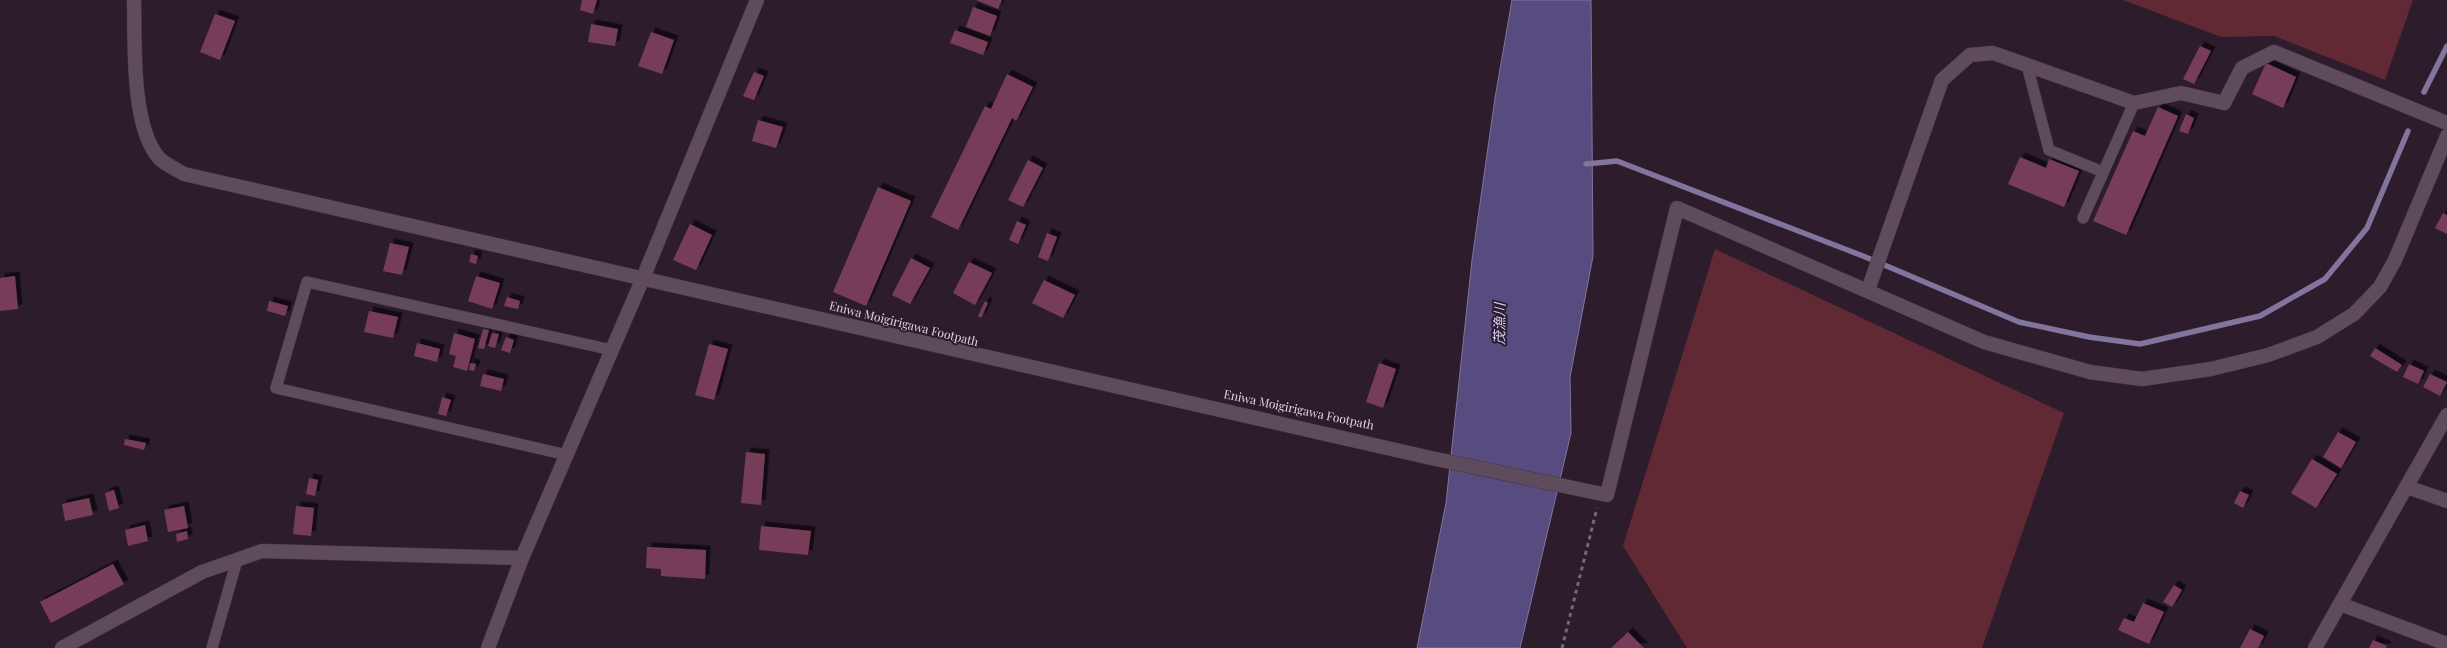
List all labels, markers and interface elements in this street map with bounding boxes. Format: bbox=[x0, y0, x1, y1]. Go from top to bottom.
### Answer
street label: Eniwa Moigirigawa Footpath bbox=[828, 297, 980, 349]
water label: 茂漁川 bbox=[1489, 301, 1509, 345]
street label: Eniwa Moigirigawa Footpath bbox=[1222, 385, 1376, 433]

